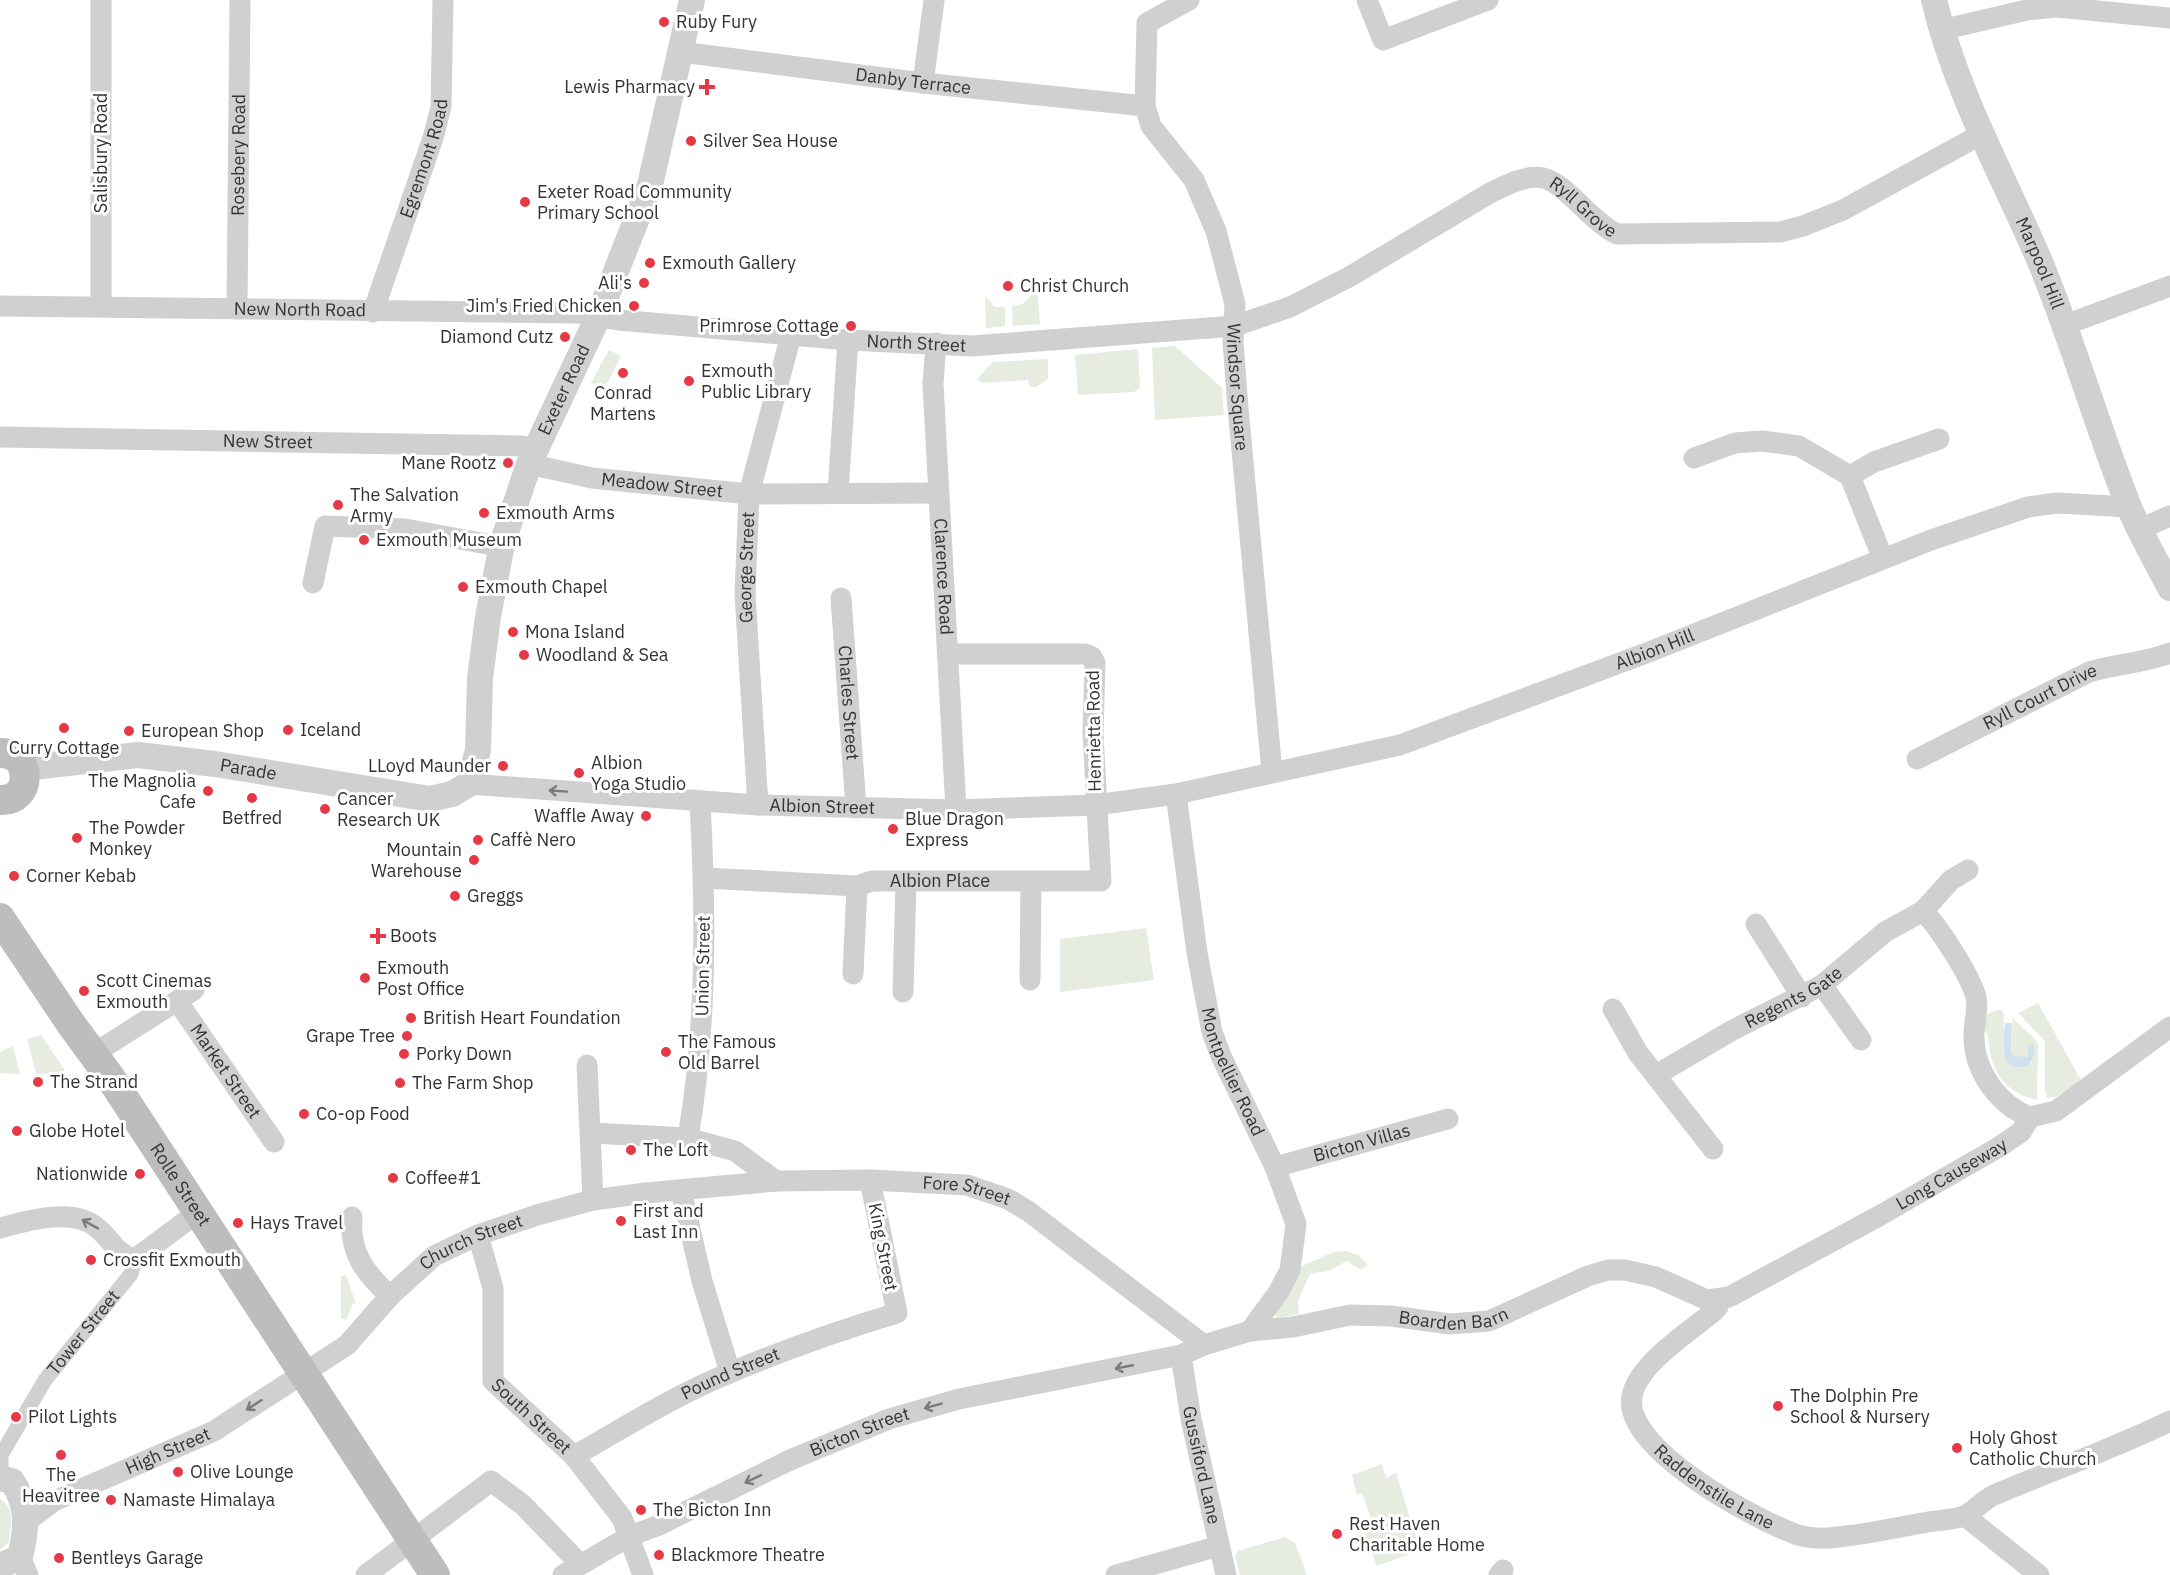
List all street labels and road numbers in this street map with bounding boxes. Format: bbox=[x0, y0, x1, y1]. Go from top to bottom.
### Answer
street label: Danby Terrace bbox=[854, 62, 972, 99]
street label: Salisbury Road bbox=[89, 93, 112, 213]
street label: Rosebery Road bbox=[226, 94, 250, 216]
street label: Egremont Road bbox=[394, 99, 452, 221]
street label: Ryll Grove bbox=[1545, 171, 1621, 243]
street label: Marpool Hill bbox=[2011, 213, 2070, 312]
street label: New North Road bbox=[234, 297, 366, 321]
street label: Windsor Square bbox=[1222, 323, 1254, 452]
street label: North Street bbox=[866, 329, 967, 357]
street label: Exeter Road bbox=[532, 340, 595, 439]
street label: New Street bbox=[223, 429, 313, 453]
street label: Meadow Street bbox=[600, 467, 724, 502]
street label: George Street bbox=[733, 511, 759, 624]
street label: Clarence Road bbox=[929, 518, 959, 636]
street label: Albion Hill bbox=[1612, 623, 1697, 675]
street label: Charles Street bbox=[833, 645, 865, 761]
street label: Ryll Court Drive bbox=[1979, 658, 2100, 735]
street label: Henrietta Road bbox=[1081, 670, 1106, 792]
street label: Parade bbox=[218, 753, 278, 785]
street label: Albion Street bbox=[769, 793, 875, 819]
street label: Albion Place bbox=[890, 869, 990, 892]
street label: Union Street bbox=[690, 915, 715, 1017]
street label: Regents Gate bbox=[1741, 961, 1847, 1033]
street label: Montpellier Road bbox=[1197, 1005, 1270, 1140]
street label: Market Street bbox=[185, 1019, 266, 1123]
street label: Bicton Villas bbox=[1310, 1118, 1413, 1167]
street label: Long Causeway bbox=[1891, 1133, 2011, 1215]
street label: Rolle Street bbox=[145, 1139, 216, 1230]
street label: Fore Street bbox=[922, 1171, 1014, 1210]
street label: King Street bbox=[864, 1201, 903, 1293]
street label: Church Street bbox=[414, 1209, 526, 1275]
street label: Tower Street bbox=[42, 1285, 124, 1380]
street label: Boarden Barn bbox=[1397, 1302, 1512, 1335]
street label: Pound Street bbox=[677, 1342, 783, 1405]
street label: South Street bbox=[487, 1373, 576, 1459]
street label: Bicton Street bbox=[806, 1402, 912, 1462]
street label: Gussiford Lane bbox=[1178, 1404, 1226, 1526]
street label: High Street bbox=[122, 1422, 214, 1479]
street label: Raddenstile Lane bbox=[1649, 1439, 1778, 1534]

